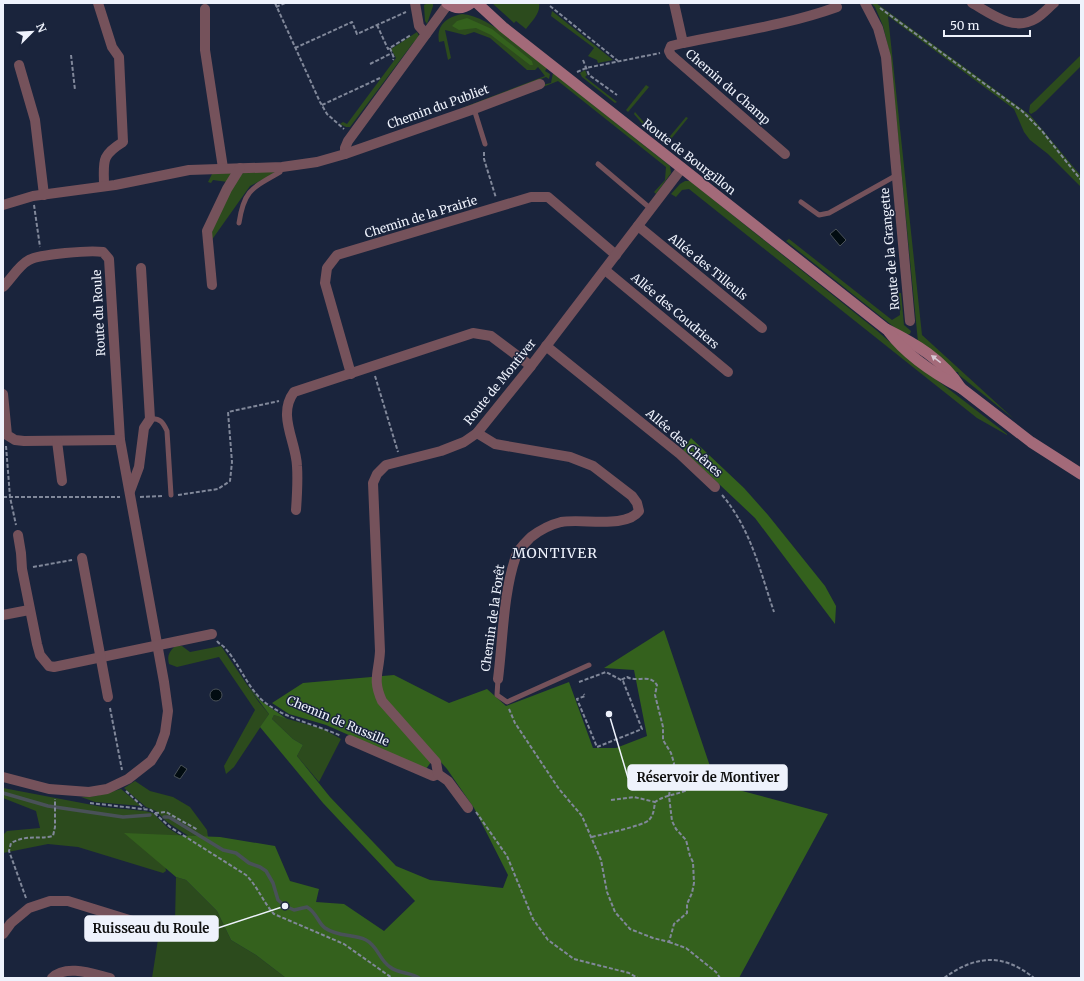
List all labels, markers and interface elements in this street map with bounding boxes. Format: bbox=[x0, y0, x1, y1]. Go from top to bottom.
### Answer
north arrow bbox=[12, 12, 52, 52]
scale bar bbox=[944, 12, 1030, 38]
text: 50 m bbox=[950, 18, 979, 33]
text: N bbox=[33, 21, 49, 35]
street label: Chemin du Champ bbox=[683, 46, 774, 128]
street label: Chemin du Publiet bbox=[385, 81, 491, 132]
street label: Route de Bourgillon bbox=[640, 116, 739, 198]
street label: Route de la Grangette bbox=[877, 187, 902, 311]
street label: Chemin de la Prairie bbox=[363, 192, 479, 241]
street label: Allée des Tilleuls bbox=[665, 230, 751, 303]
street label: Route du Roule bbox=[89, 269, 108, 357]
street label: Allée des Coudriers bbox=[628, 269, 722, 352]
street label: Route de Montiver bbox=[460, 335, 539, 428]
one-way arrow bbox=[930, 354, 941, 363]
street label: Allée des Chênes bbox=[642, 405, 726, 480]
district label: MONTIVER bbox=[512, 544, 598, 562]
street label: Chemin de la Forêt bbox=[478, 563, 507, 672]
street label: Chemin de Russille bbox=[285, 692, 392, 749]
callout: Réservoir de Montiver bbox=[628, 765, 787, 790]
text: Réservoir de Montiver bbox=[636, 769, 780, 786]
callout: Ruisseau du Roule bbox=[85, 916, 218, 941]
text: Ruisseau du Roule bbox=[93, 920, 209, 937]

